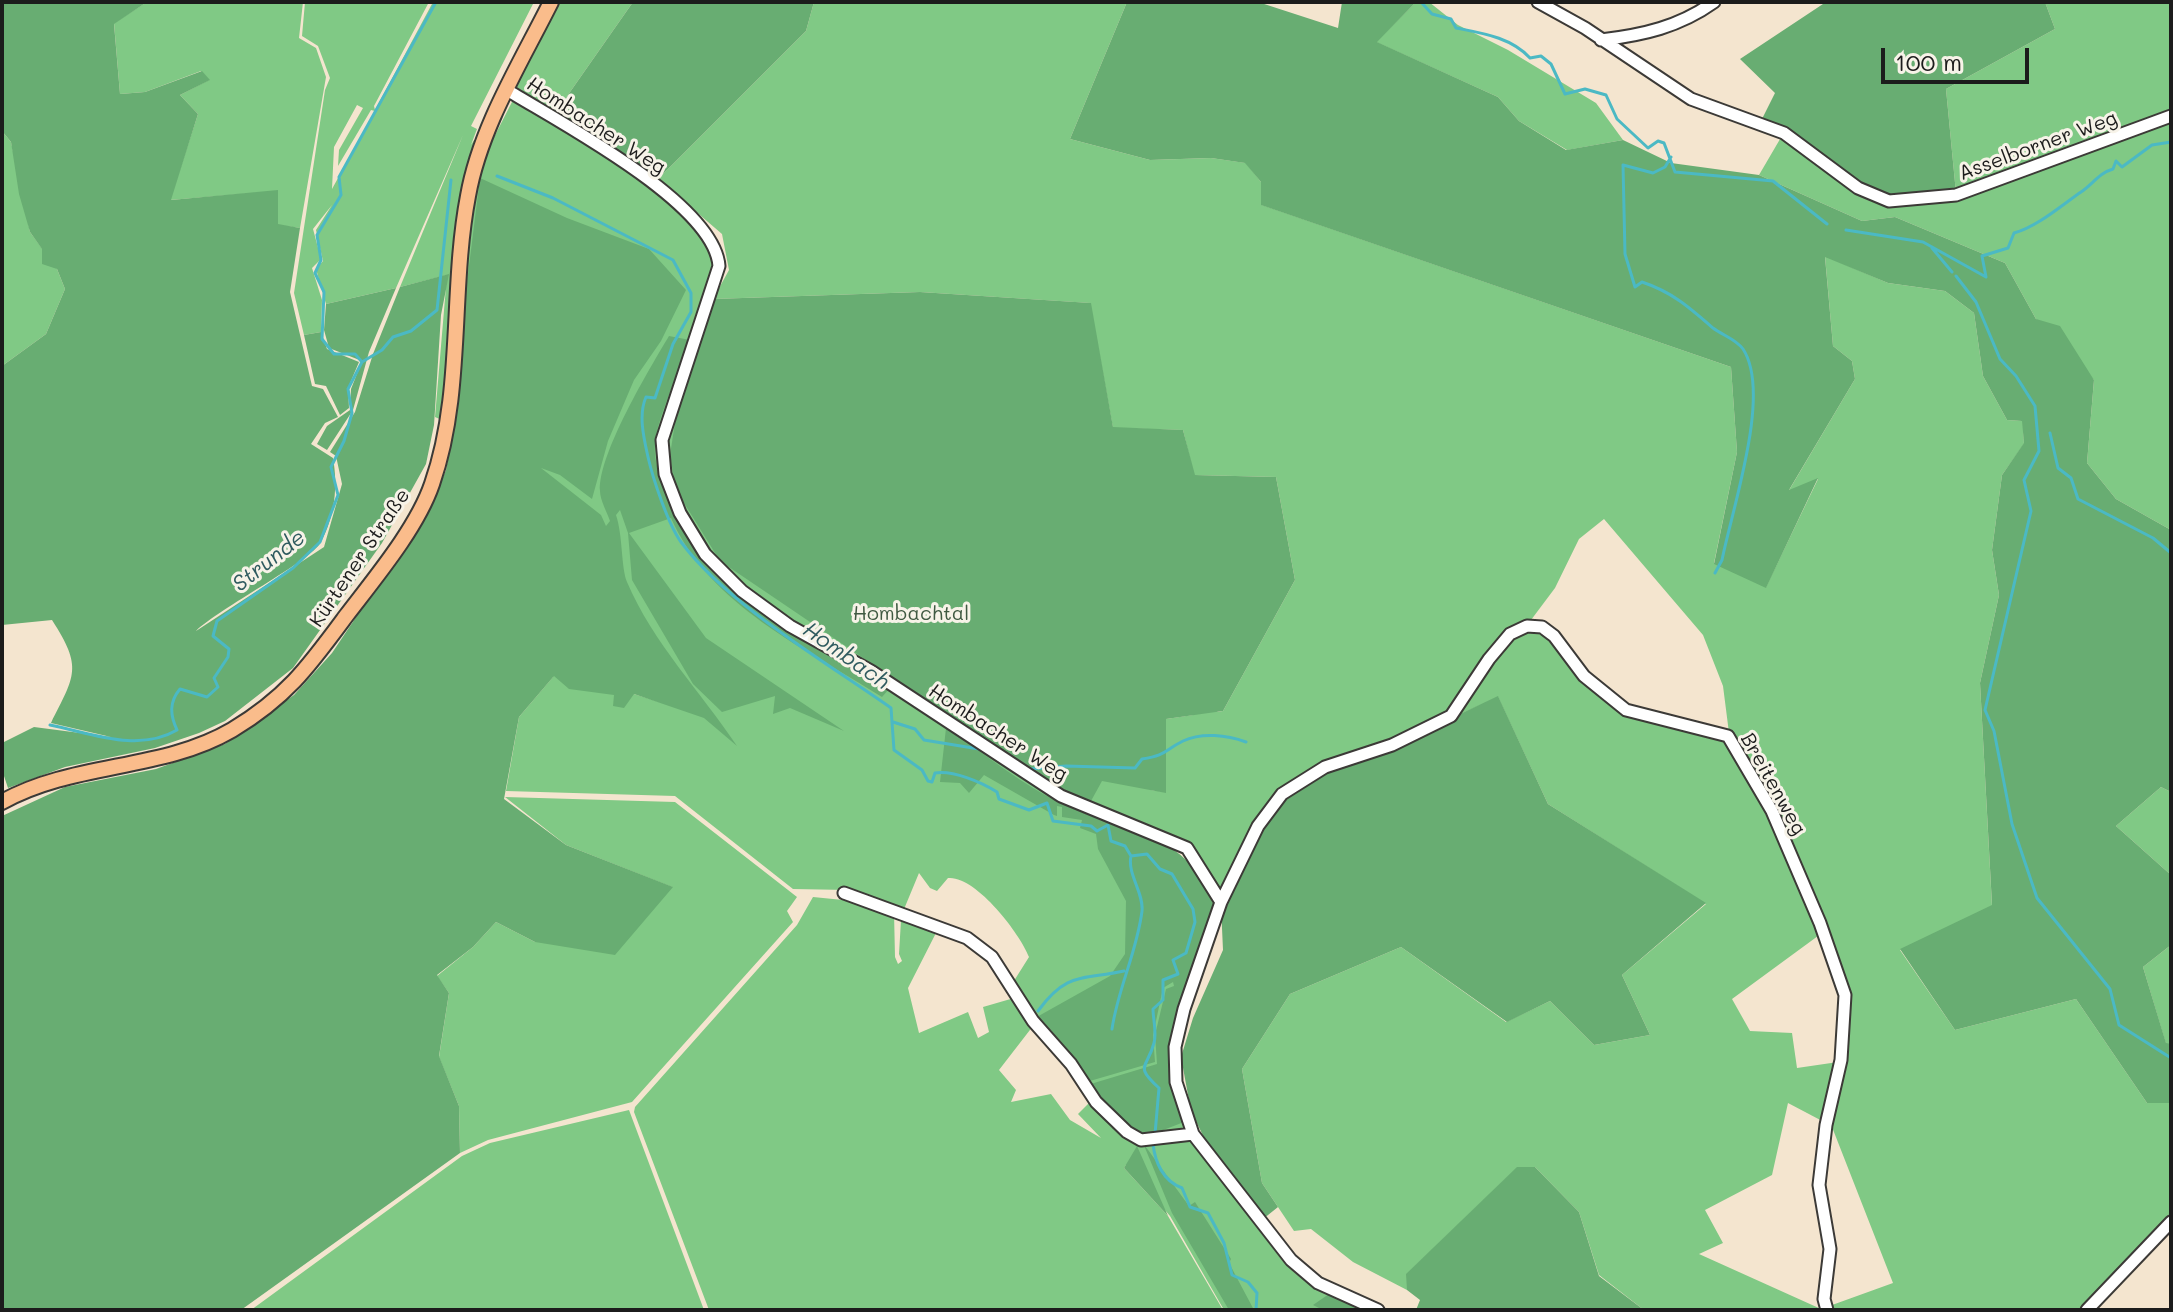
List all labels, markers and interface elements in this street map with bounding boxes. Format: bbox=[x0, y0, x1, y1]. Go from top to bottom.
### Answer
scale bar bbox=[1885, 32, 2033, 82]
text: 100 m bbox=[1895, 46, 1962, 77]
street label: Hombacher Weg bbox=[522, 72, 670, 180]
street label: Asselborner Weg bbox=[1956, 106, 2120, 186]
street label: Kürtener Straße bbox=[305, 484, 415, 632]
water label: Strunde bbox=[227, 524, 311, 598]
park label: Hombachtal bbox=[853, 602, 969, 626]
water label: Hombach bbox=[798, 617, 894, 695]
street label: Hombacher Weg bbox=[924, 679, 1072, 787]
street label: Breitenweg bbox=[1735, 729, 1811, 839]

